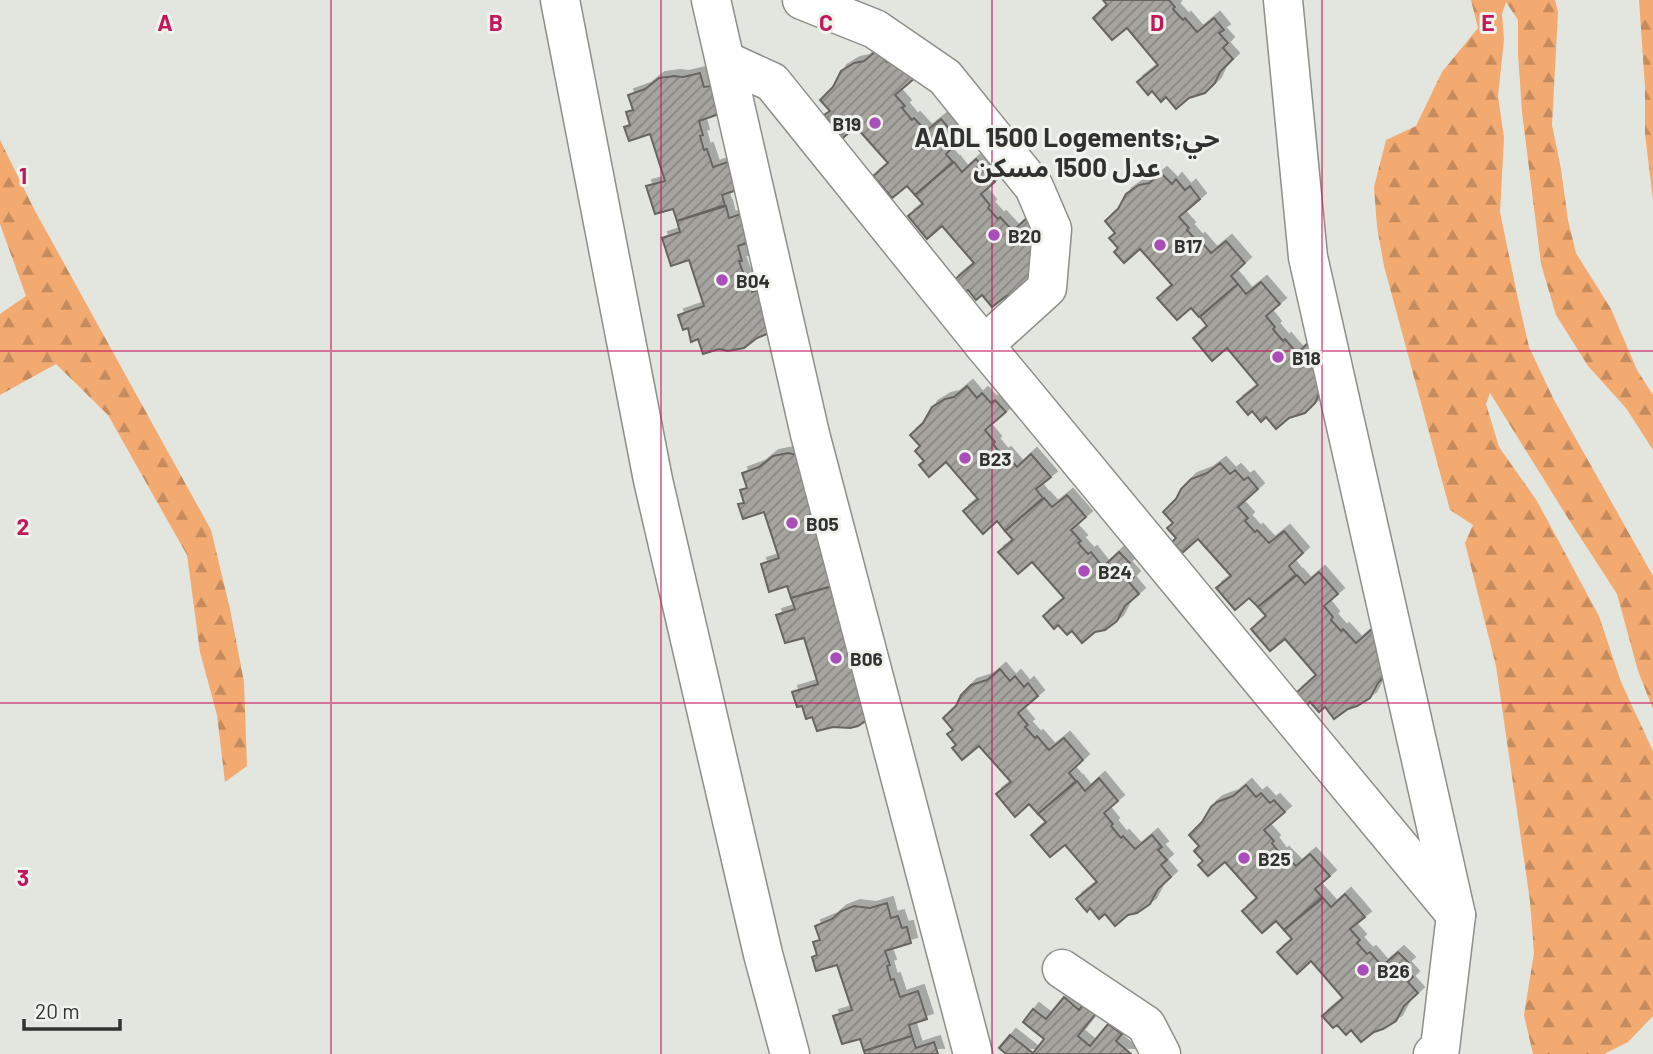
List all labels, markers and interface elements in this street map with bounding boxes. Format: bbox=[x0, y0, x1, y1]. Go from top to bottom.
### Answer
text: A bbox=[157, 8, 173, 36]
text: B bbox=[489, 8, 503, 36]
text: C bbox=[819, 8, 833, 36]
text: D bbox=[1150, 8, 1164, 36]
text: E bbox=[1481, 8, 1495, 36]
place label: B19 bbox=[832, 112, 861, 135]
marker: B19 bbox=[867, 115, 883, 131]
district label: AADL 1500 Logements;حي عدل 1500 مسكن bbox=[914, 121, 1220, 183]
text: 1 bbox=[19, 161, 27, 189]
place label: B20 bbox=[1008, 224, 1041, 247]
marker: B20 bbox=[986, 227, 1002, 243]
place label: B17 bbox=[1174, 234, 1203, 257]
marker: B17 bbox=[1152, 237, 1168, 253]
place label: B04 bbox=[736, 269, 770, 292]
marker: B04 bbox=[714, 272, 730, 288]
place label: B18 bbox=[1292, 346, 1321, 369]
marker: B18 bbox=[1270, 349, 1286, 365]
place label: B23 bbox=[979, 447, 1011, 470]
marker: B23 bbox=[957, 450, 973, 466]
text: 2 bbox=[17, 512, 29, 540]
place label: B05 bbox=[806, 512, 839, 535]
marker: B05 bbox=[784, 515, 800, 531]
place label: B24 bbox=[1098, 560, 1132, 583]
marker: B24 bbox=[1076, 563, 1092, 579]
place label: B06 bbox=[850, 647, 883, 670]
marker: B06 bbox=[828, 650, 844, 666]
place label: B25 bbox=[1258, 847, 1291, 870]
marker: B25 bbox=[1236, 850, 1252, 866]
text: 3 bbox=[17, 863, 29, 891]
place label: B26 bbox=[1377, 959, 1410, 982]
marker: B26 bbox=[1355, 962, 1371, 978]
scale bar bbox=[24, 988, 121, 1032]
text: 20 m bbox=[35, 998, 80, 1023]

